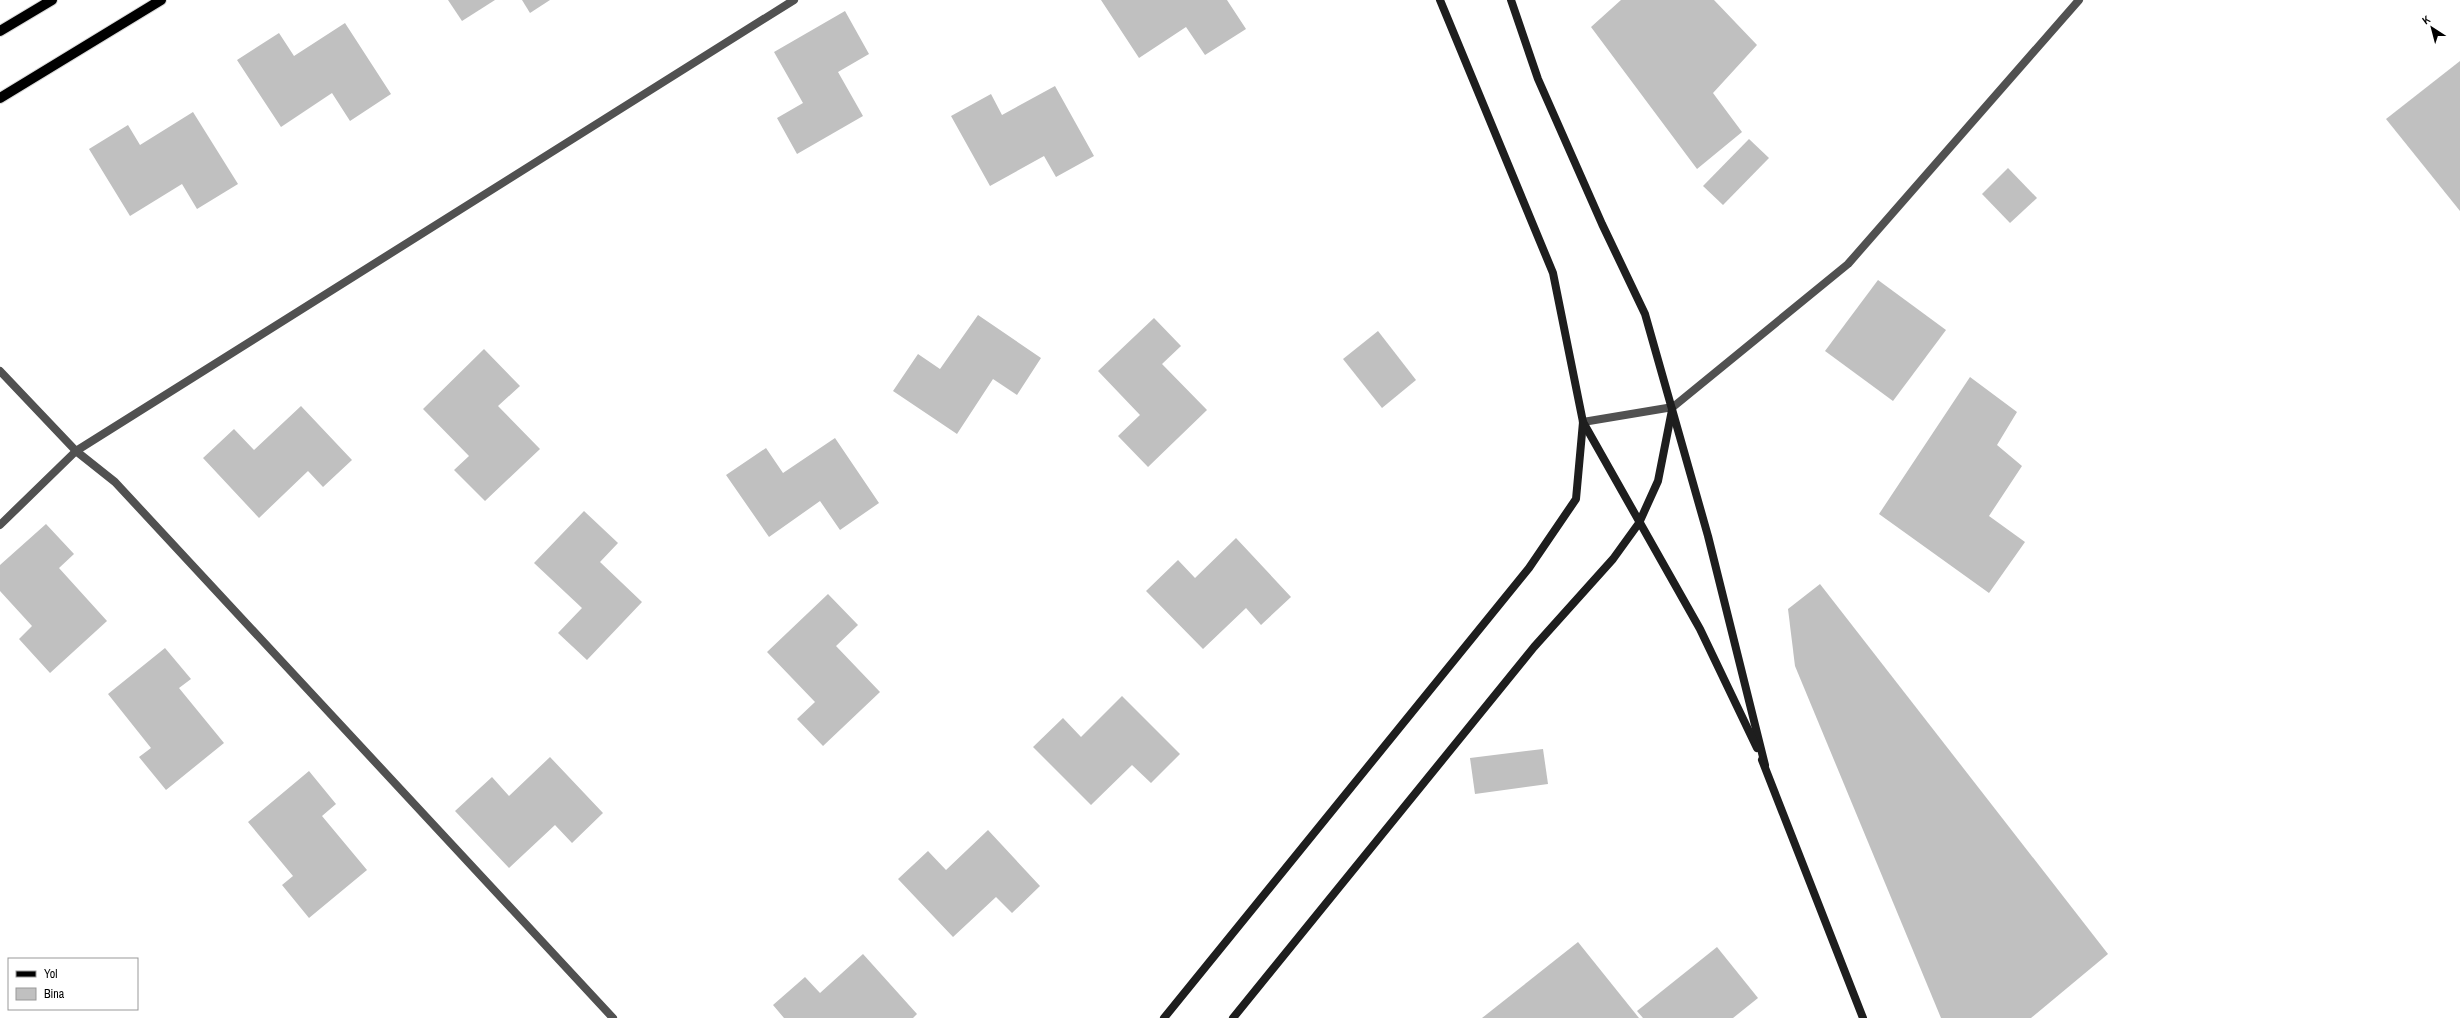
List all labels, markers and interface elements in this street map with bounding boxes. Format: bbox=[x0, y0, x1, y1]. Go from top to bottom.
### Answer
north arrow bbox=[2412, 8, 2452, 48]
text: K bbox=[2419, 12, 2433, 27]
legend bbox=[8, 958, 138, 1010]
text: Yol bbox=[44, 966, 57, 982]
text: Bina bbox=[44, 986, 65, 1002]

